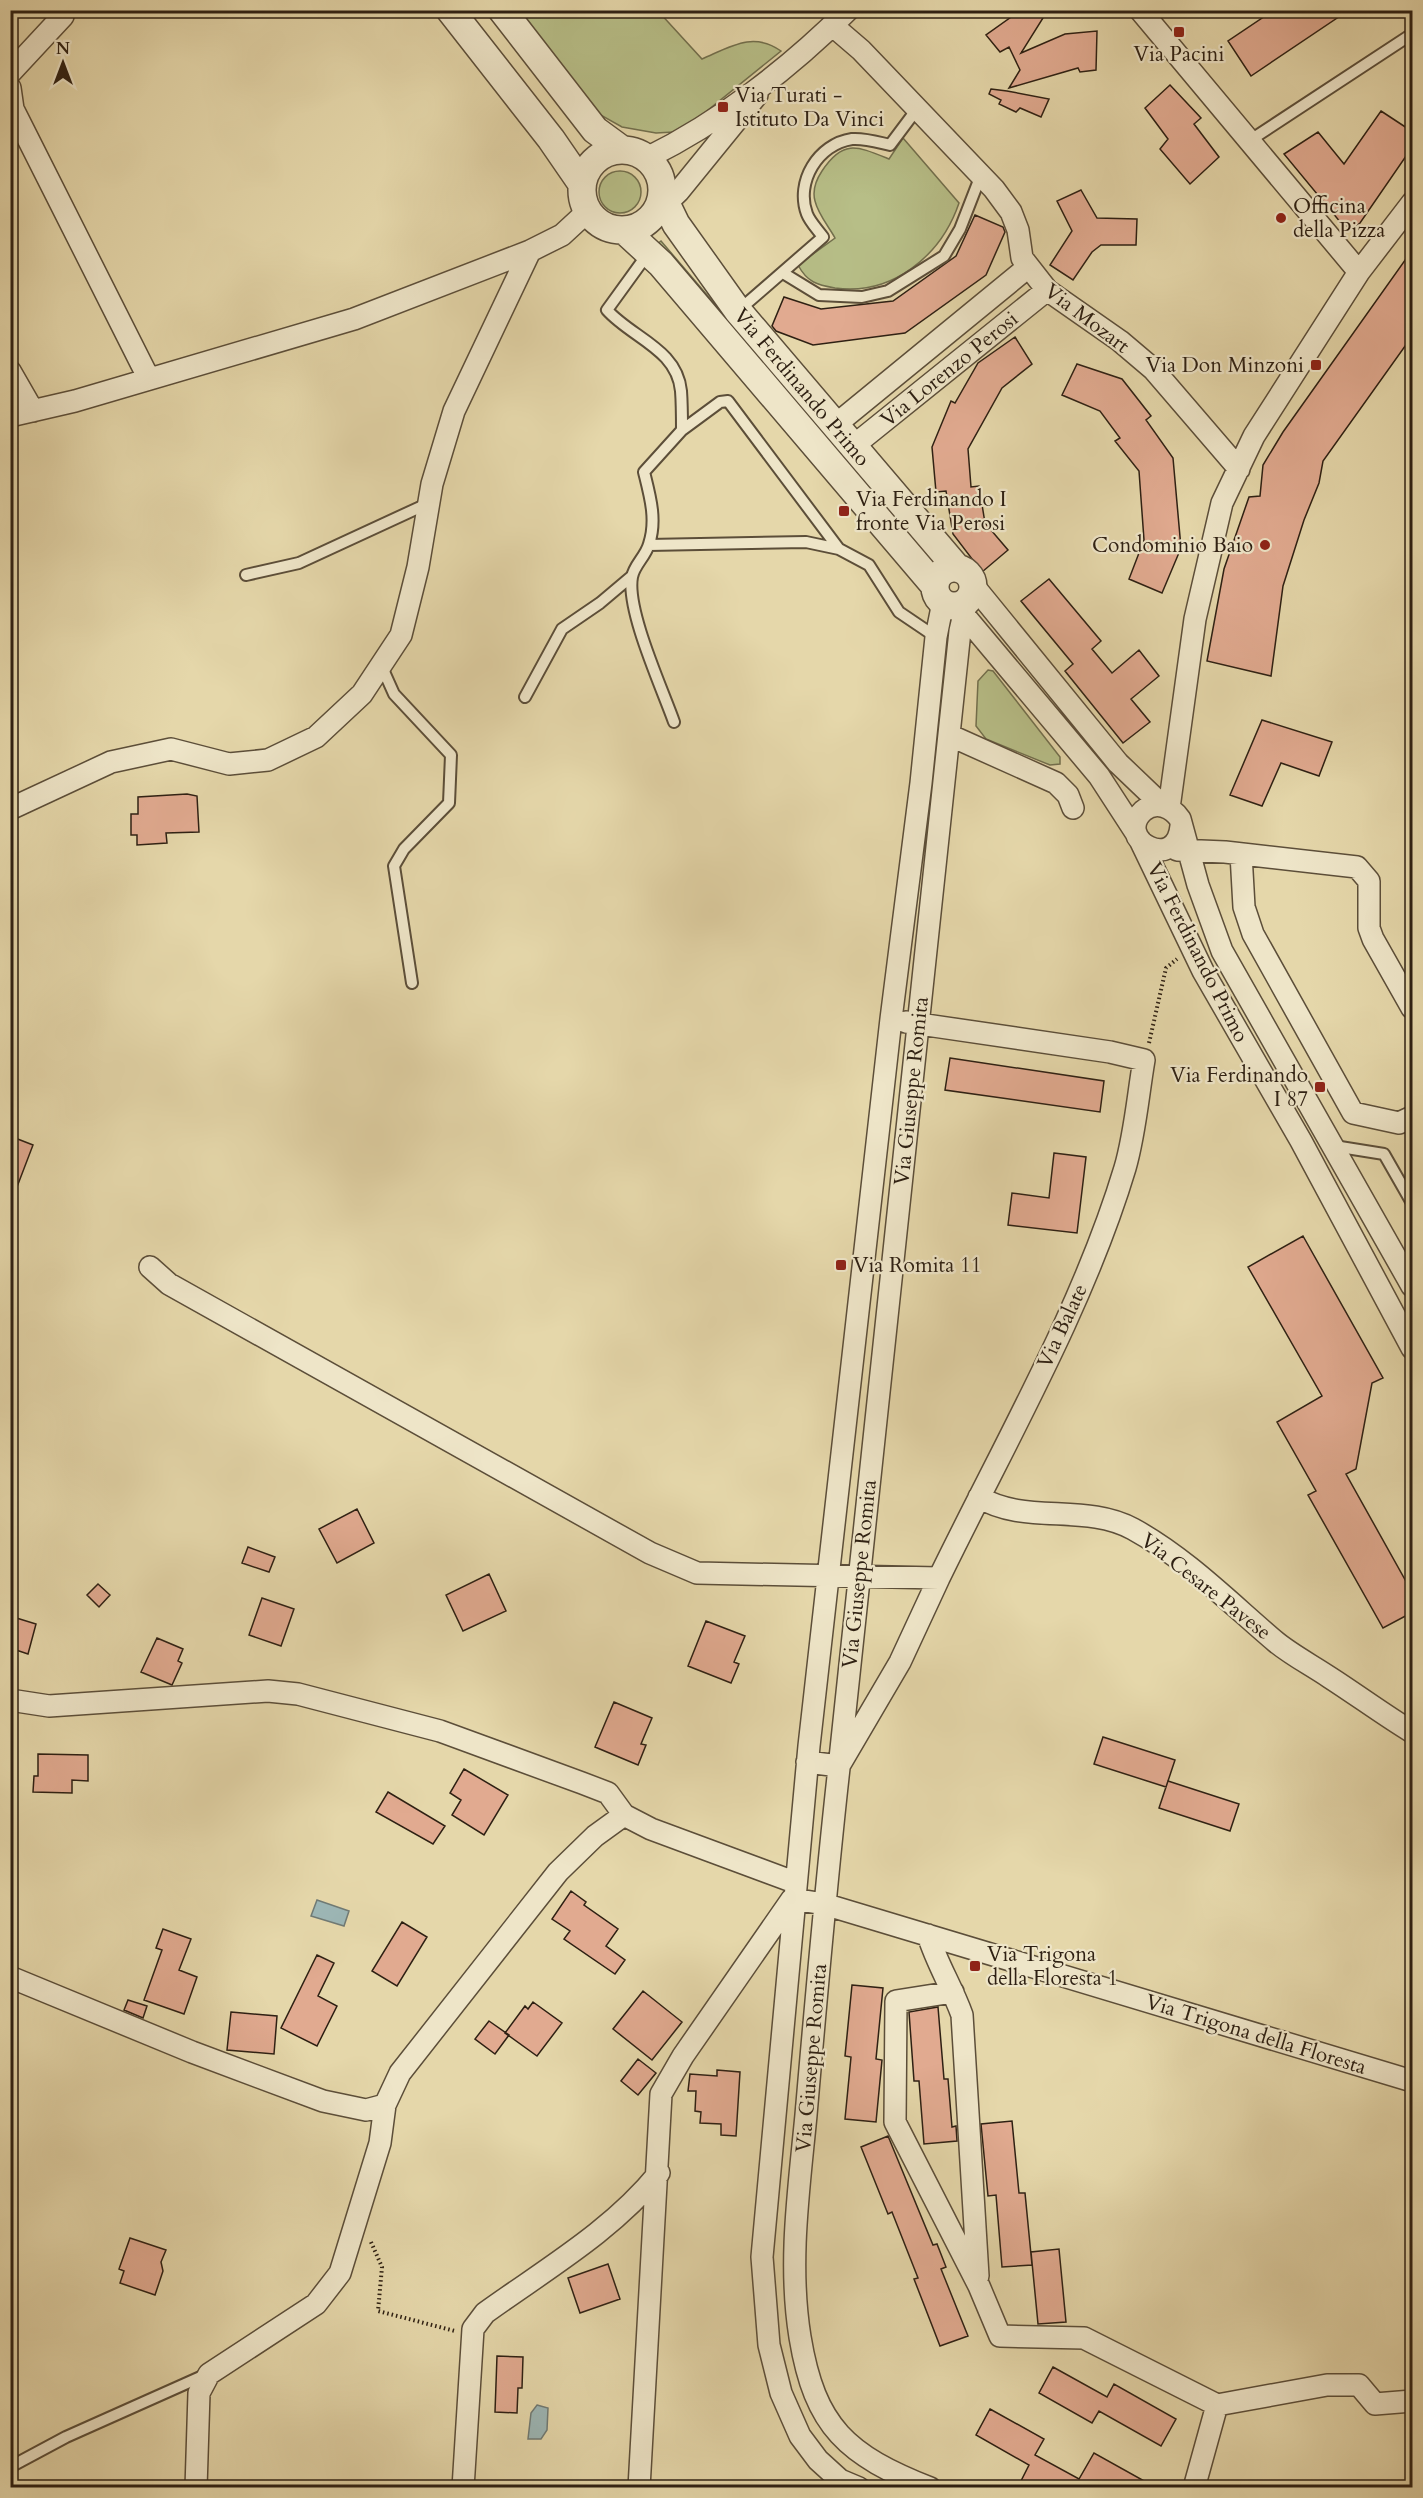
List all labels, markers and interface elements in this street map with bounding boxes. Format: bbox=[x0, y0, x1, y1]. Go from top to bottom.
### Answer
marker: Via Pacini bbox=[1172, 25, 1186, 39]
north arrow bbox=[33, 33, 93, 93]
text: N bbox=[56, 38, 70, 60]
place label: Via Pacini bbox=[1134, 40, 1225, 69]
place label: Via Turati - Istituto Da Vinci bbox=[735, 81, 884, 134]
marker: Via Turati - Istituto Da Vinci bbox=[716, 100, 730, 114]
place label: Officina della Pizza bbox=[1293, 192, 1385, 245]
marker: Officina della Pizza bbox=[1274, 211, 1288, 225]
street label: Via Mozart bbox=[1038, 277, 1136, 360]
street label: Via Ferdinando Primo bbox=[727, 302, 877, 473]
street label: Via Lorenzo Perosi bbox=[874, 305, 1024, 434]
place label: Via Don Minzoni bbox=[1146, 351, 1304, 380]
marker: Via Don Minzoni bbox=[1309, 358, 1323, 372]
place label: Via Ferdinando I fronte Via Perosi bbox=[856, 485, 1007, 538]
marker: Via Ferdinando I fronte Via Perosi bbox=[837, 504, 851, 518]
place label: Condominio Baio bbox=[1092, 531, 1253, 560]
marker: Condominio Baio bbox=[1258, 538, 1272, 552]
street label: Via Ferdinando Primo bbox=[1140, 857, 1256, 1047]
street label: Via Giuseppe Romita bbox=[887, 995, 936, 1187]
place label: Via Ferdinando I 87 bbox=[1170, 1061, 1308, 1114]
marker: Via Ferdinando I 87 bbox=[1313, 1080, 1327, 1094]
place label: Via Romita 11 bbox=[853, 1251, 981, 1280]
marker: Via Romita 11 bbox=[834, 1258, 848, 1272]
street label: Via Balate bbox=[1030, 1279, 1095, 1373]
street label: Via Giuseppe Romita bbox=[835, 1478, 884, 1670]
street label: Via Cesare Pavese bbox=[1134, 1526, 1277, 1647]
place label: Via Trigona della Floresta 1 bbox=[987, 1940, 1118, 1993]
marker: Via Trigona della Floresta 1 bbox=[968, 1959, 982, 1973]
street label: Via Giuseppe Romita bbox=[789, 1962, 834, 2154]
street label: Via Trigona della Floresta bbox=[1142, 1987, 1370, 2082]

